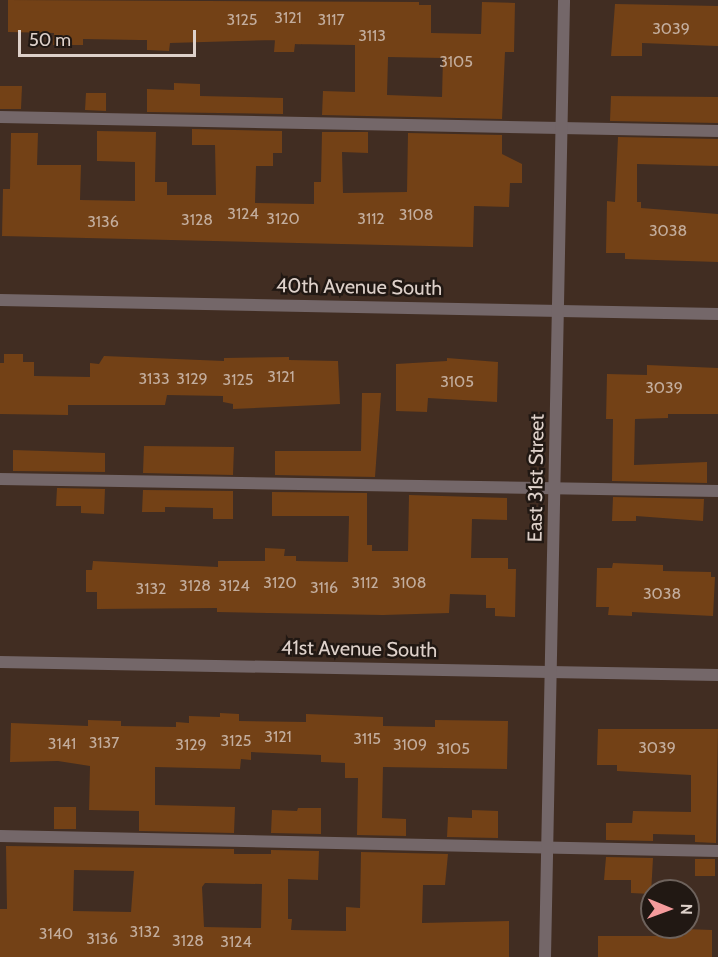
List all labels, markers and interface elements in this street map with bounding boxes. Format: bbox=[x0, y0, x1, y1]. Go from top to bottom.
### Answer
house number: 3121 bbox=[274, 8, 302, 28]
house number: 3125 bbox=[227, 10, 257, 30]
house number: 3117 bbox=[317, 10, 345, 30]
scale bar bbox=[21, 18, 200, 56]
house number: 3039 bbox=[652, 19, 690, 39]
house number: 3113 bbox=[358, 26, 386, 46]
text: 50 m bbox=[29, 29, 71, 51]
house number: 3105 bbox=[439, 52, 473, 72]
house number: 3124 bbox=[227, 204, 259, 224]
house number: 3108 bbox=[399, 205, 433, 225]
house number: 3120 bbox=[266, 209, 300, 229]
house number: 3112 bbox=[357, 209, 385, 229]
house number: 3128 bbox=[181, 210, 213, 230]
house number: 3136 bbox=[87, 212, 119, 232]
house number: 3038 bbox=[649, 221, 687, 241]
street label: 40th Avenue South bbox=[276, 274, 442, 300]
house number: 3121 bbox=[267, 367, 295, 387]
house number: 3133 bbox=[138, 369, 170, 389]
house number: 3129 bbox=[176, 369, 208, 389]
house number: 3125 bbox=[223, 370, 253, 390]
house number: 3105 bbox=[440, 372, 474, 392]
house number: 3039 bbox=[645, 378, 683, 398]
street label: East 31st Street bbox=[523, 414, 549, 542]
house number: 3120 bbox=[263, 573, 297, 593]
house number: 3112 bbox=[351, 573, 379, 593]
house number: 3108 bbox=[392, 573, 426, 593]
house number: 3128 bbox=[179, 576, 211, 596]
house number: 3124 bbox=[218, 576, 250, 596]
house number: 3116 bbox=[310, 578, 338, 598]
house number: 3132 bbox=[136, 579, 166, 599]
house number: 3038 bbox=[643, 584, 681, 604]
street label: 41st Avenue South bbox=[281, 636, 437, 662]
house number: 3121 bbox=[264, 727, 292, 747]
house number: 3115 bbox=[353, 729, 381, 749]
house number: 3125 bbox=[221, 731, 251, 751]
house number: 3137 bbox=[89, 733, 119, 753]
house number: 3141 bbox=[48, 734, 76, 754]
house number: 3129 bbox=[175, 735, 207, 755]
house number: 3109 bbox=[393, 735, 427, 755]
house number: 3039 bbox=[638, 738, 676, 758]
house number: 3105 bbox=[436, 739, 470, 759]
north arrow bbox=[640, 879, 700, 939]
text: N bbox=[677, 903, 696, 915]
house number: 3132 bbox=[130, 922, 160, 942]
house number: 3140 bbox=[39, 924, 73, 944]
house number: 3136 bbox=[86, 929, 118, 949]
house number: 3128 bbox=[172, 931, 204, 951]
house number: 3124 bbox=[220, 932, 252, 952]

